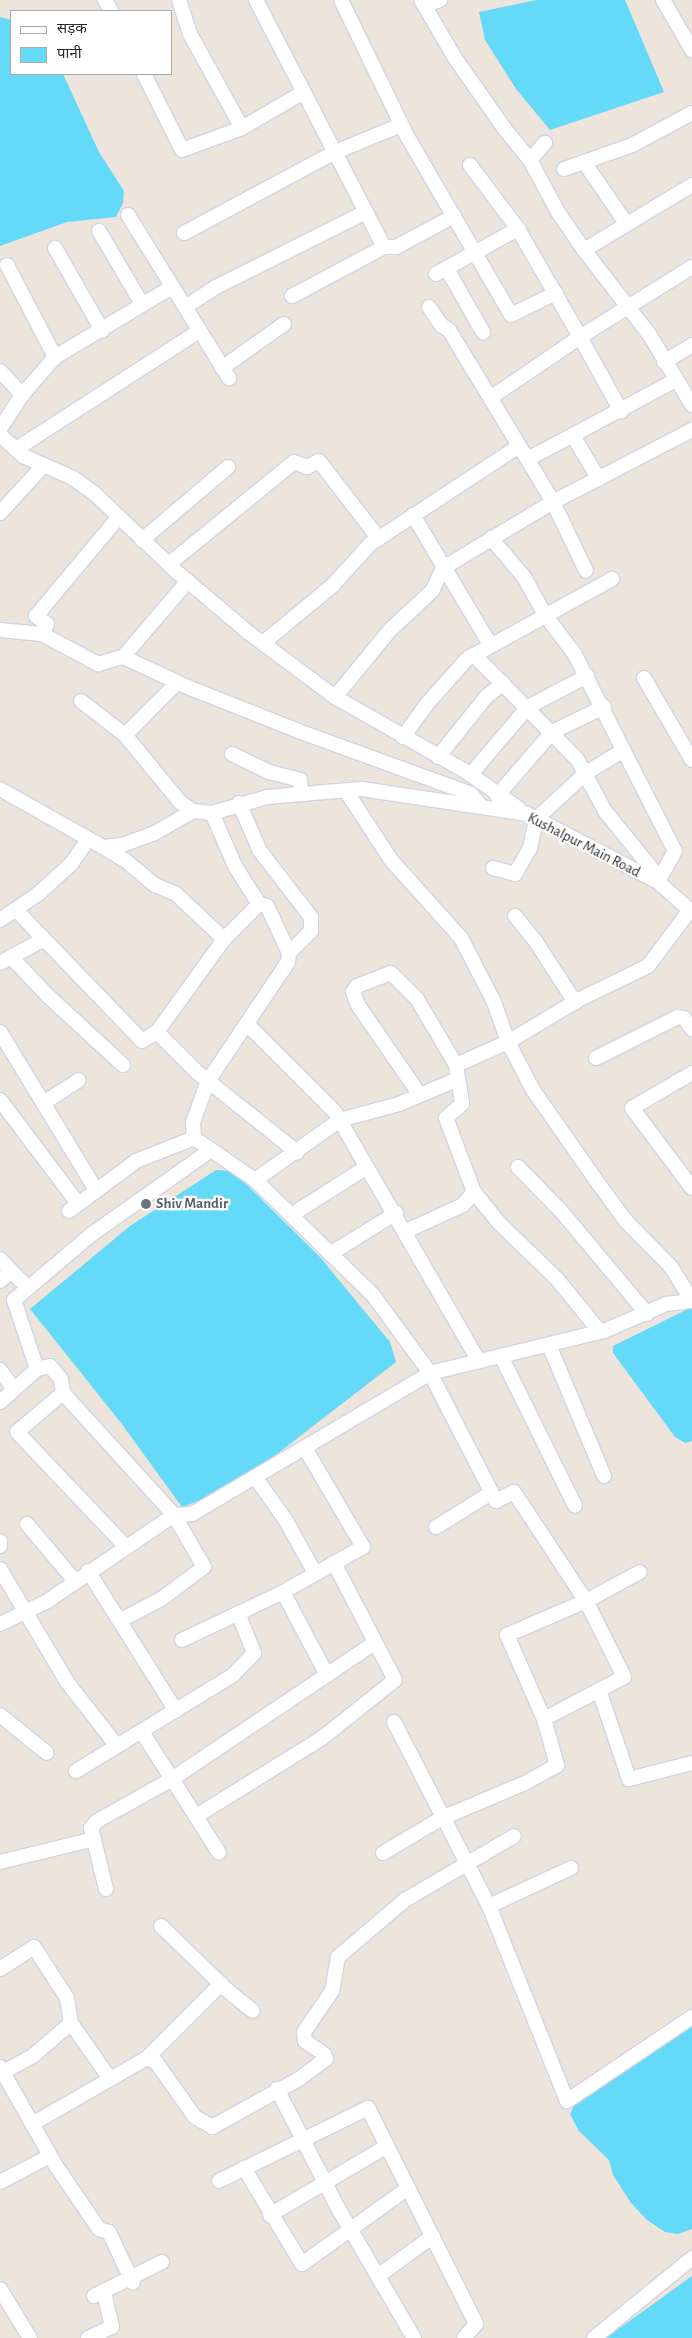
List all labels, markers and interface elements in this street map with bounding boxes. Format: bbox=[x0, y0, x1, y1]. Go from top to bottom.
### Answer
legend bbox=[10, 10, 172, 75]
text: सड़क bbox=[57, 21, 87, 36]
text: पानी bbox=[57, 46, 82, 61]
street label: Kushalpur Main Road bbox=[525, 809, 643, 881]
place label: Shiv Mandir bbox=[156, 1195, 228, 1213]
marker: Shiv Mandir bbox=[140, 1198, 152, 1210]

